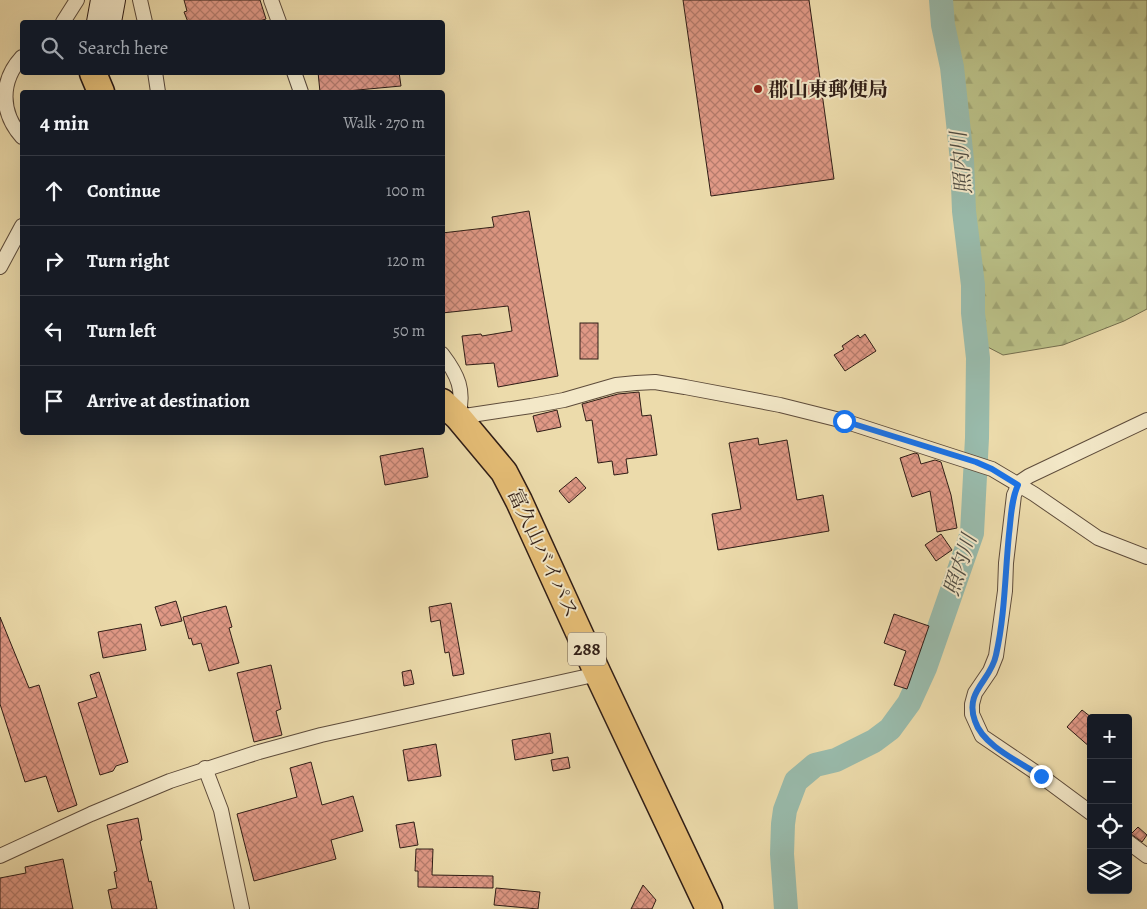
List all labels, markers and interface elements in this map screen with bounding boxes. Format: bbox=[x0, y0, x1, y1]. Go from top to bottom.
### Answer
search box bbox=[20, 20, 445, 75]
icon: search bbox=[38, 34, 66, 62]
text: Search here bbox=[78, 35, 168, 61]
place label: 郡山東郵便局 bbox=[768, 76, 888, 103]
marker: 郡山東郵便局 bbox=[752, 83, 764, 95]
text: 4 min bbox=[40, 109, 89, 137]
text: Walk · 270 m bbox=[343, 112, 425, 134]
water label: 照内川 bbox=[944, 128, 978, 196]
icon: ahead bbox=[40, 177, 68, 205]
text: Continue bbox=[87, 178, 161, 204]
text: 100 m bbox=[386, 180, 425, 202]
icon: right bbox=[40, 247, 68, 275]
text: Turn right bbox=[87, 248, 169, 274]
text: 120 m bbox=[387, 250, 425, 272]
icon: left bbox=[40, 317, 68, 345]
text: Turn left bbox=[87, 318, 156, 344]
text: 50 m bbox=[393, 320, 425, 342]
icon: arrive bbox=[40, 387, 68, 415]
text: Arrive at destination bbox=[87, 388, 250, 414]
route start bbox=[833, 410, 856, 433]
street label: 富久山バイパス bbox=[501, 484, 585, 622]
water label: 照内川 bbox=[937, 529, 984, 599]
road number: 288 bbox=[568, 633, 606, 666]
map controls bbox=[1087, 714, 1132, 894]
button: + bbox=[1087, 714, 1132, 759]
button: − bbox=[1087, 759, 1132, 804]
route end bbox=[1030, 765, 1053, 788]
button: locate bbox=[1087, 804, 1132, 849]
button: layers bbox=[1087, 849, 1132, 894]

